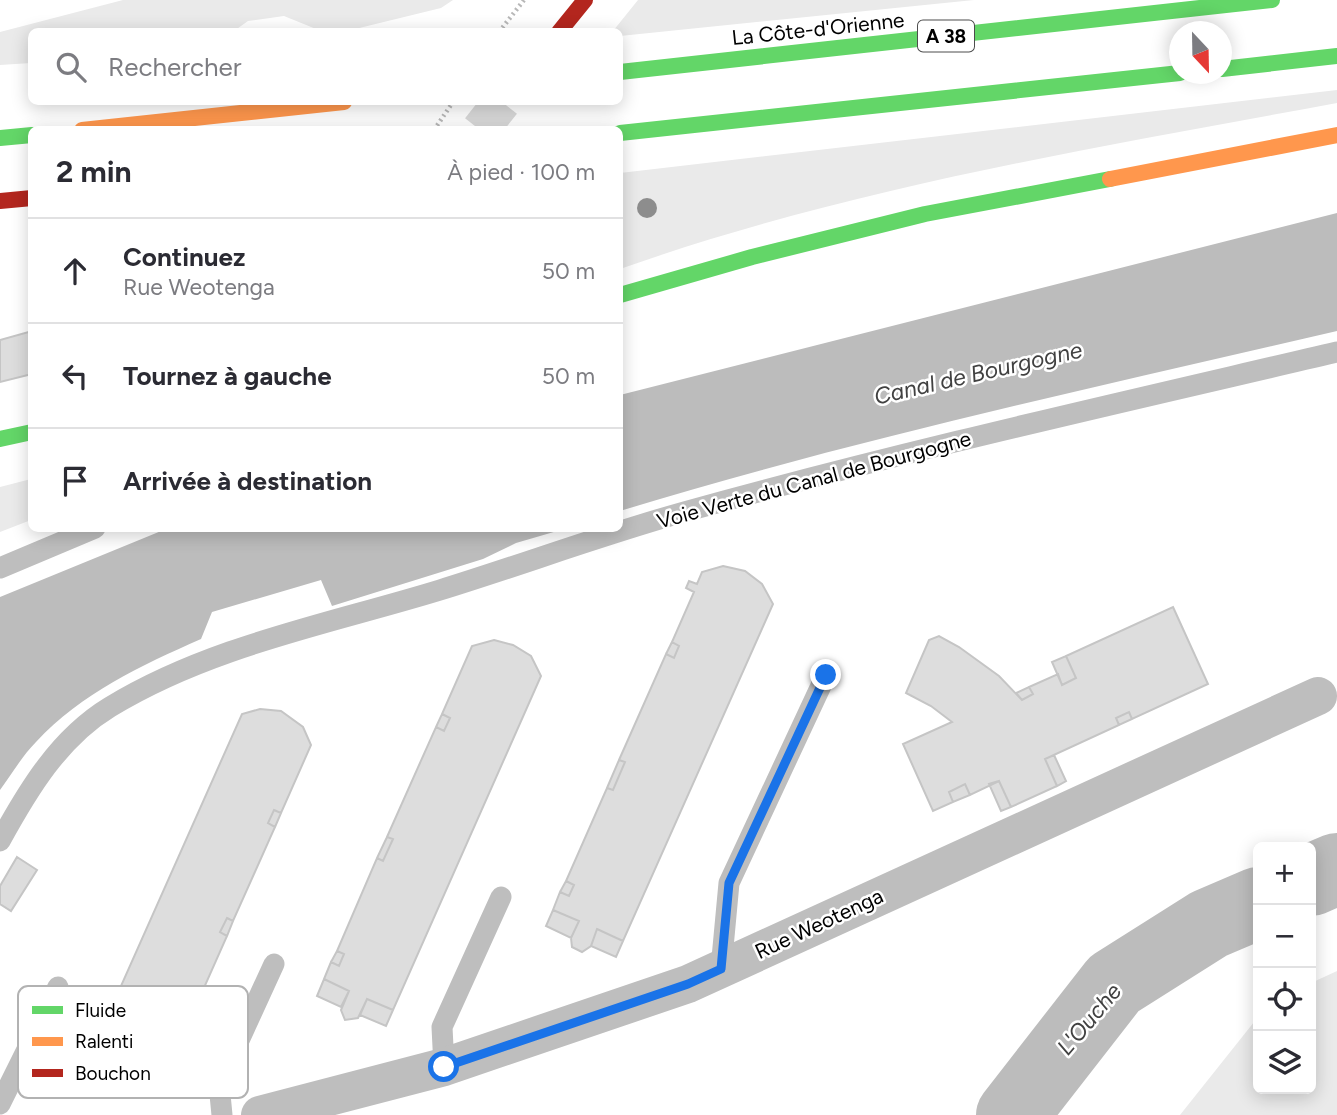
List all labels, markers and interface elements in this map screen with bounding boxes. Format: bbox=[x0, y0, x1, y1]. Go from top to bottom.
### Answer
street label: La Côte-d'Orienne bbox=[730, 7, 905, 50]
road number: A 38 bbox=[918, 20, 974, 52]
north arrow bbox=[1169, 21, 1232, 84]
search box bbox=[28, 28, 623, 105]
icon: search bbox=[52, 48, 90, 86]
text: Rechercher bbox=[108, 51, 242, 83]
text: 2 min bbox=[56, 153, 132, 190]
text: À pied · 100 m bbox=[447, 158, 595, 186]
text: Continuez bbox=[123, 241, 245, 273]
icon: ahead bbox=[56, 252, 94, 290]
text: 50 m bbox=[542, 257, 595, 285]
text: Rue Weotenga bbox=[123, 273, 275, 301]
water label: Canal de Bourgogne bbox=[871, 335, 1085, 411]
icon: left bbox=[56, 357, 94, 395]
text: Tournez à gauche bbox=[123, 360, 332, 392]
text: 50 m bbox=[542, 362, 595, 390]
street label: Voie Verte du Canal de Bourgogne bbox=[654, 425, 974, 534]
icon: arrive bbox=[56, 462, 94, 500]
text: Arrivée à destination bbox=[123, 465, 372, 497]
route end bbox=[810, 659, 841, 690]
map controls bbox=[1253, 842, 1316, 1094]
button: + bbox=[1253, 842, 1316, 905]
street label: Rue Weotenga bbox=[751, 883, 887, 964]
button: − bbox=[1253, 905, 1316, 968]
button: locate bbox=[1253, 968, 1316, 1031]
water label: L'Ouche bbox=[1051, 977, 1127, 1061]
legend bbox=[18, 986, 248, 1098]
text: Fluide bbox=[75, 999, 126, 1022]
text: Ralenti bbox=[75, 1030, 133, 1053]
button: layers bbox=[1253, 1031, 1316, 1094]
route start bbox=[428, 1051, 459, 1082]
text: Bouchon bbox=[75, 1062, 151, 1085]

